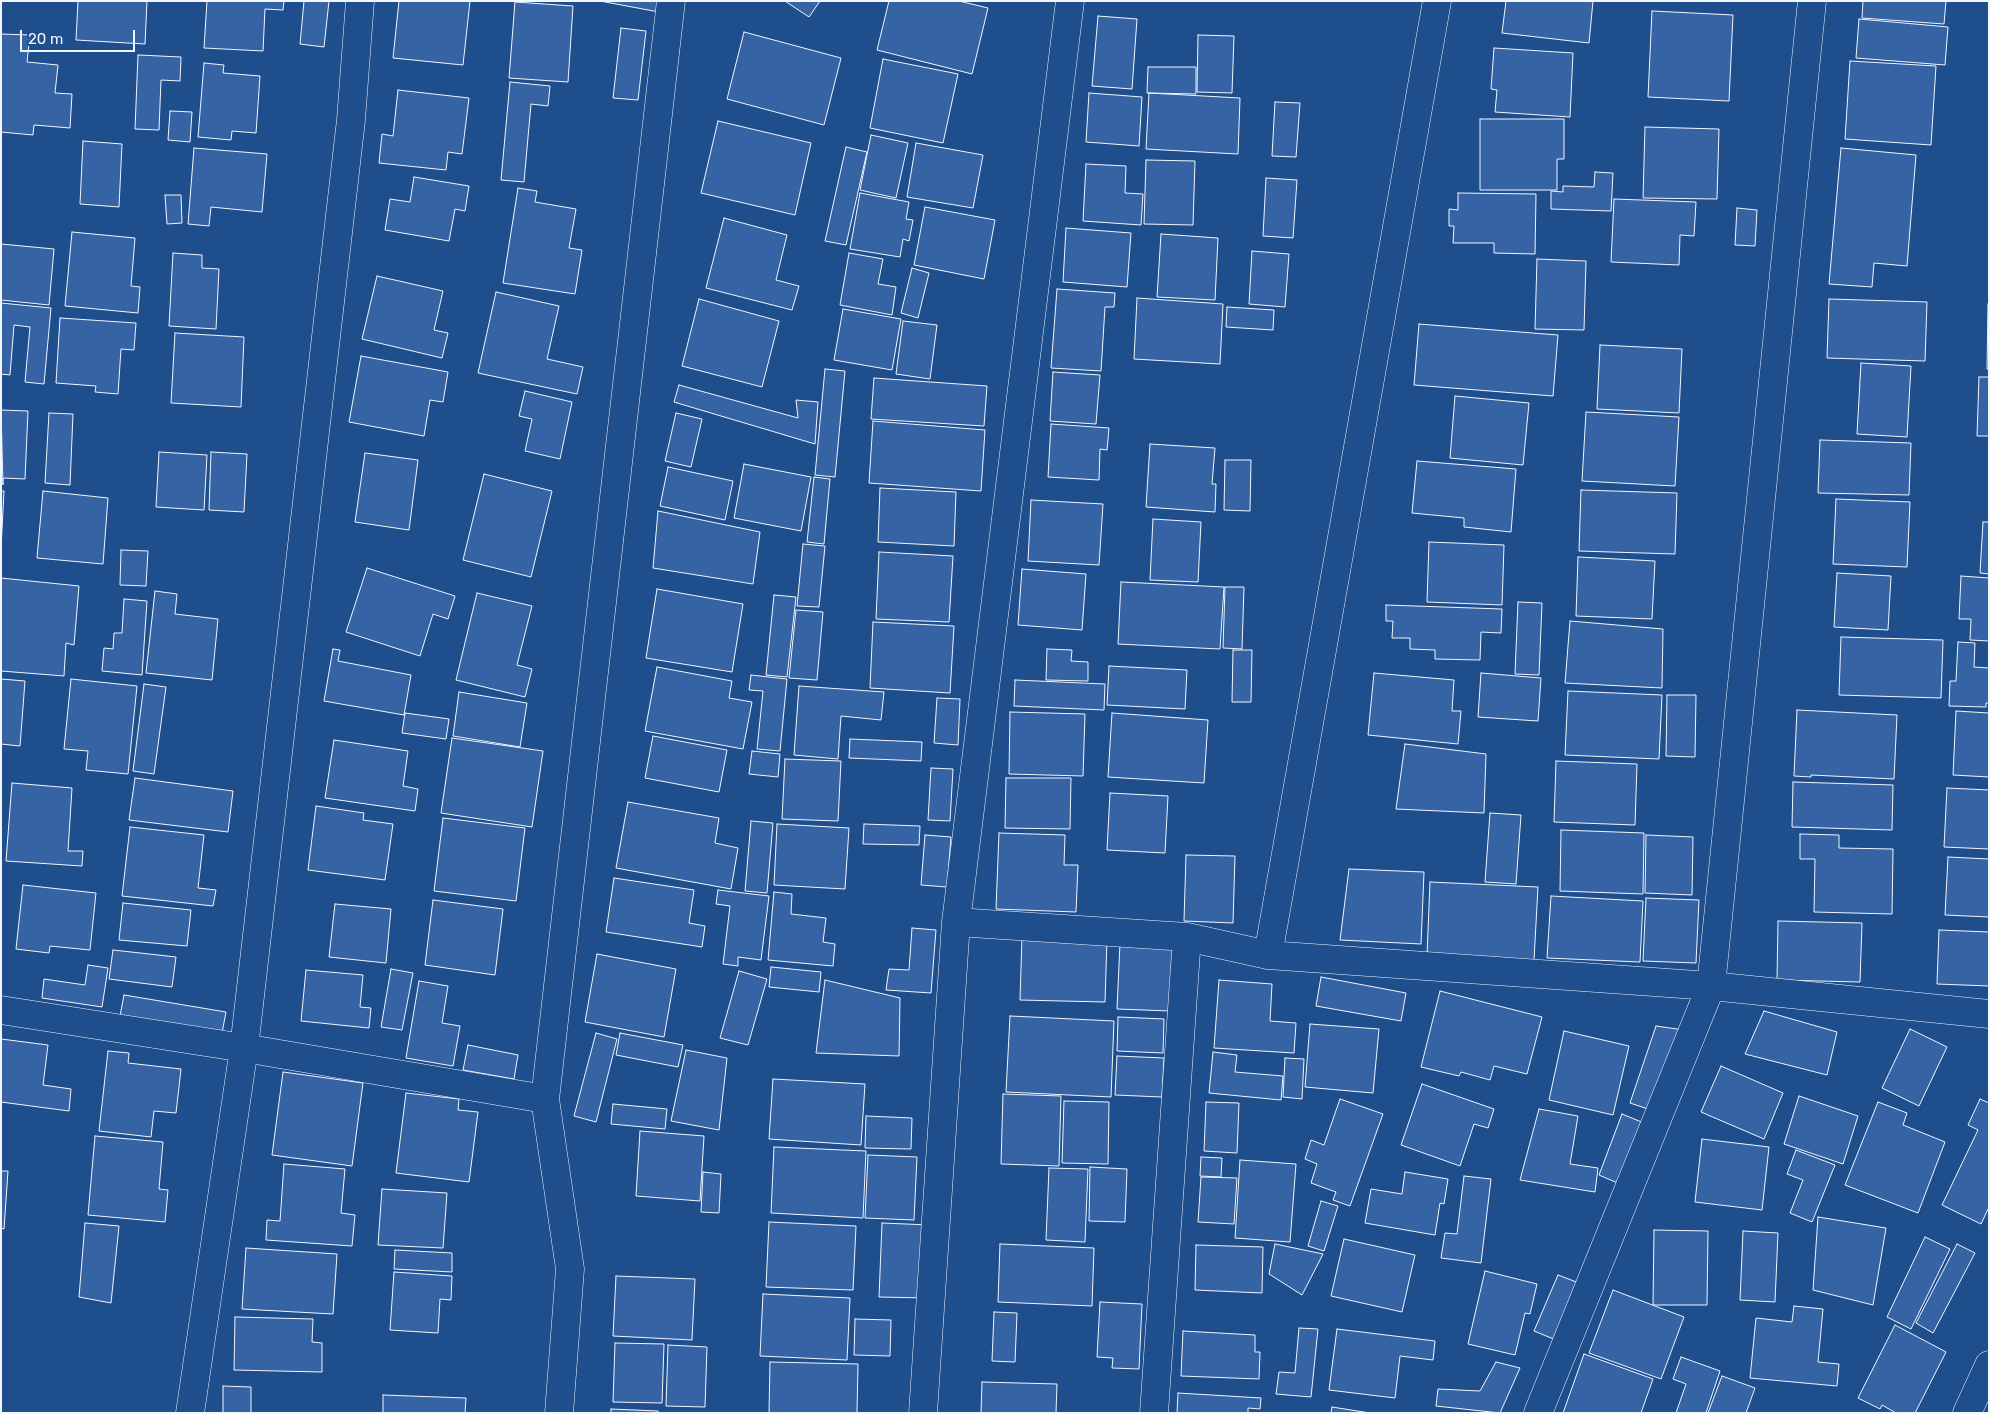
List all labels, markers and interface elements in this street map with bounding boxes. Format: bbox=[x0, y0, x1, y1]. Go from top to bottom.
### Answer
scale bar bbox=[22, 20, 138, 52]
text: 20 m bbox=[28, 30, 63, 48]

